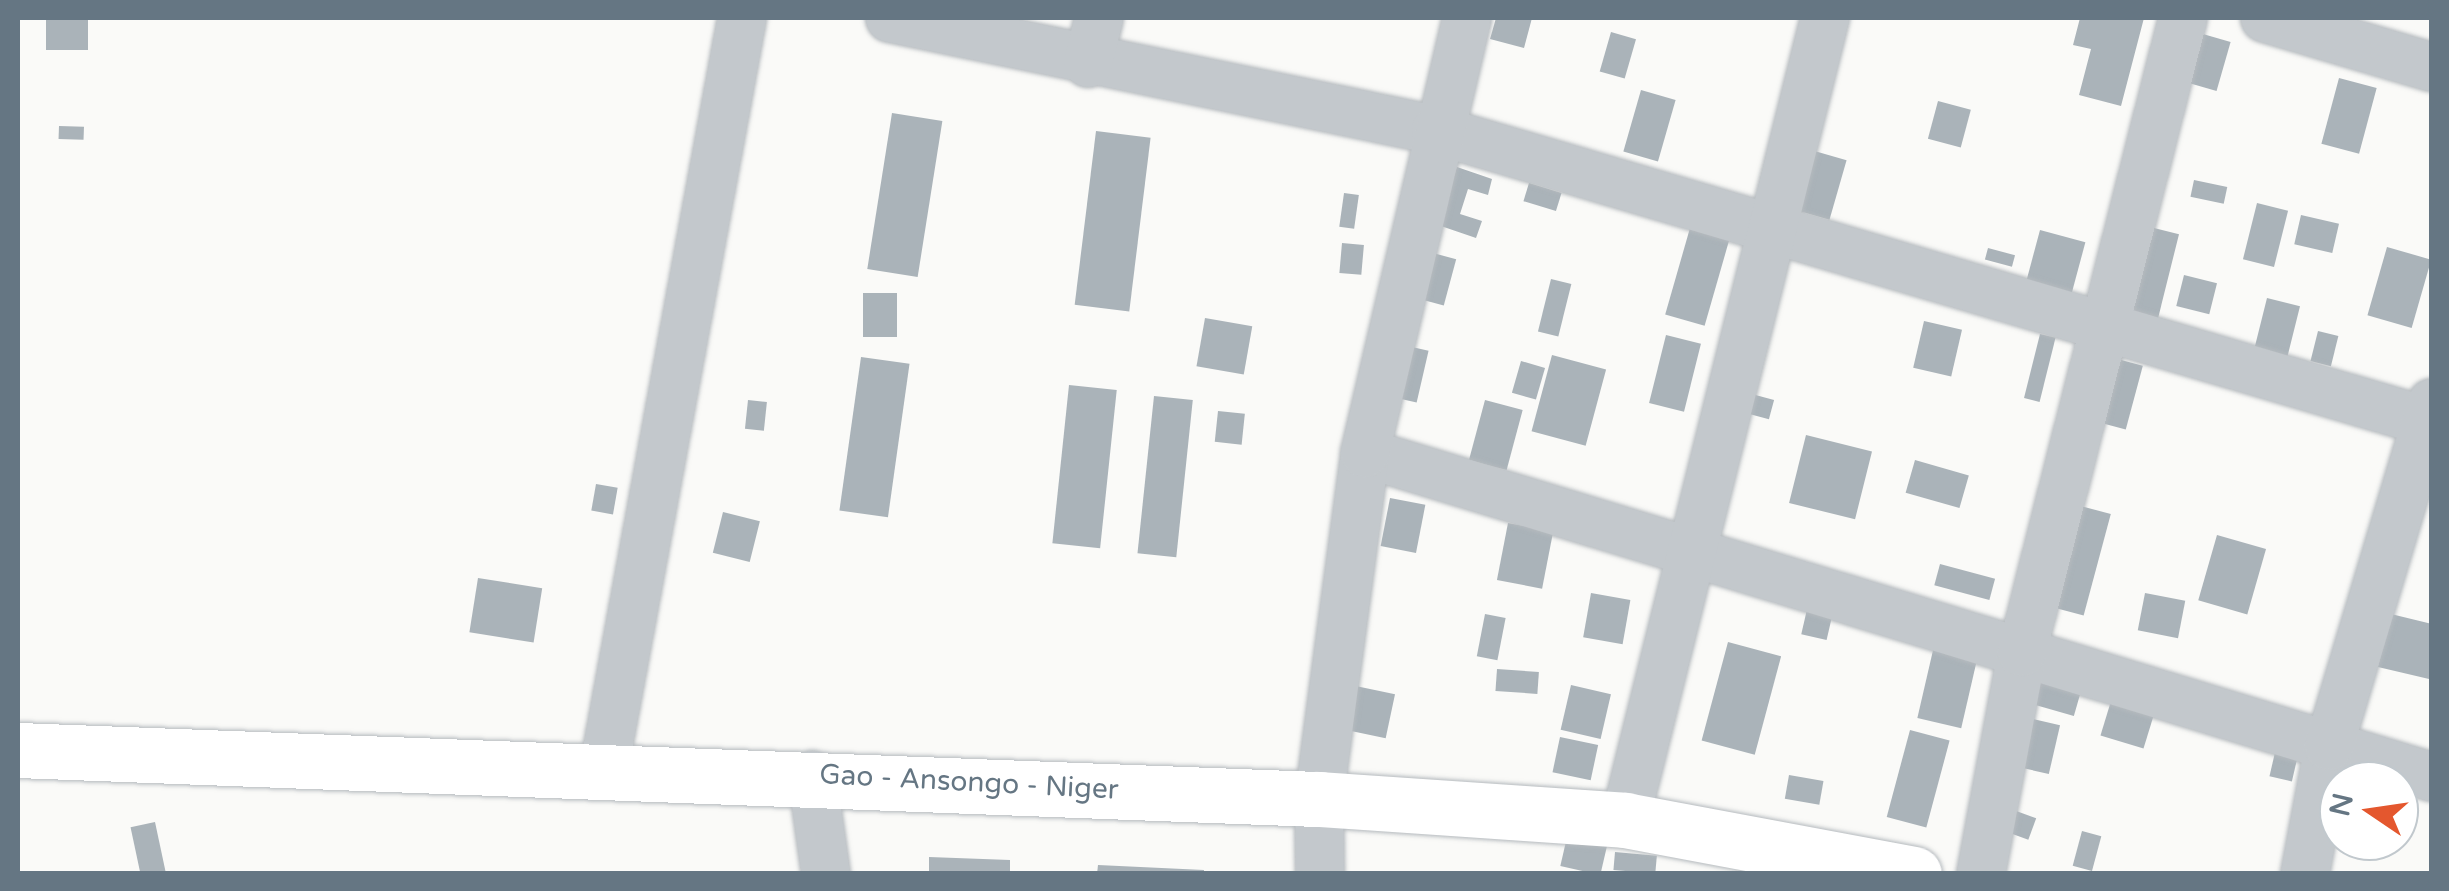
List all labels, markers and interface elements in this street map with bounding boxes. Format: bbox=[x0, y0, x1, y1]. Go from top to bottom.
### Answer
street label: Gao - Ansongo - Niger bbox=[819, 757, 1119, 807]
north arrow bbox=[2319, 761, 2419, 861]
text: N bbox=[2323, 790, 2361, 819]

